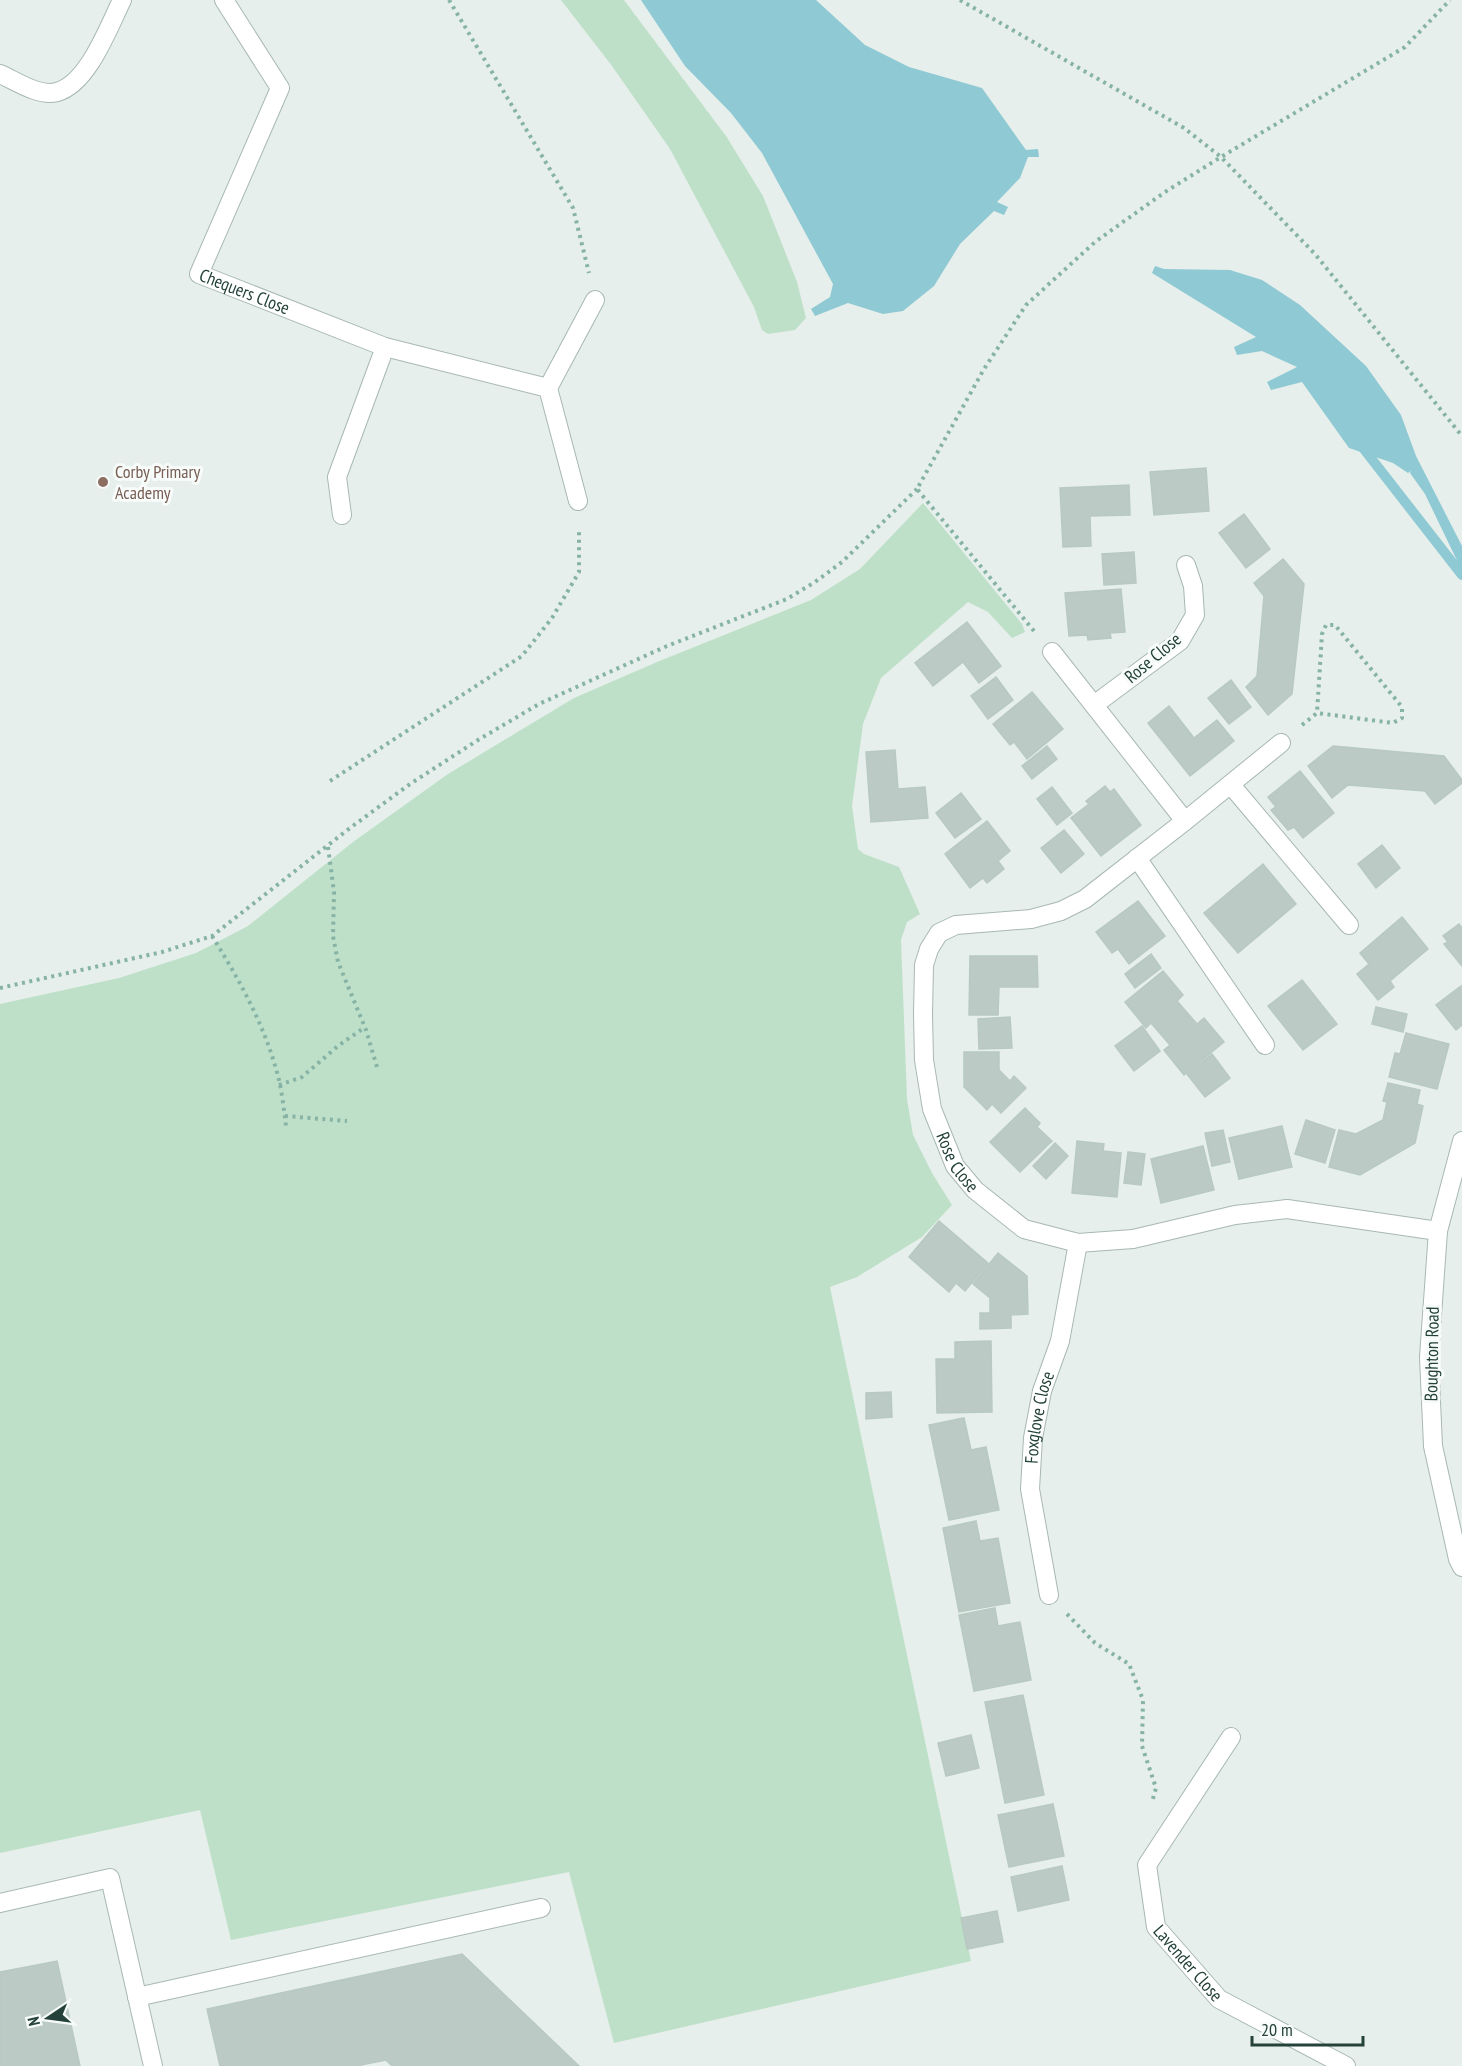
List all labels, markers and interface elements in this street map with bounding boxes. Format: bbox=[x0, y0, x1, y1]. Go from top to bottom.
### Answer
street label: Chequers Close bbox=[196, 263, 293, 319]
place label: Corby Primary Academy bbox=[115, 460, 200, 504]
marker: Corby Primary Academy bbox=[96, 475, 110, 489]
street label: Rose Close bbox=[1120, 627, 1186, 688]
street label: Rose Close bbox=[931, 1128, 984, 1197]
street label: Boughton Road bbox=[1419, 1306, 1444, 1402]
street label: Foxglove Close bbox=[1020, 1368, 1059, 1464]
street label: Lavender Close bbox=[1148, 1920, 1228, 2006]
north arrow bbox=[18, 1988, 78, 2048]
scale bar bbox=[1252, 2009, 1363, 2047]
text: N bbox=[23, 2015, 44, 2028]
text: 20 m bbox=[1261, 2018, 1293, 2041]

